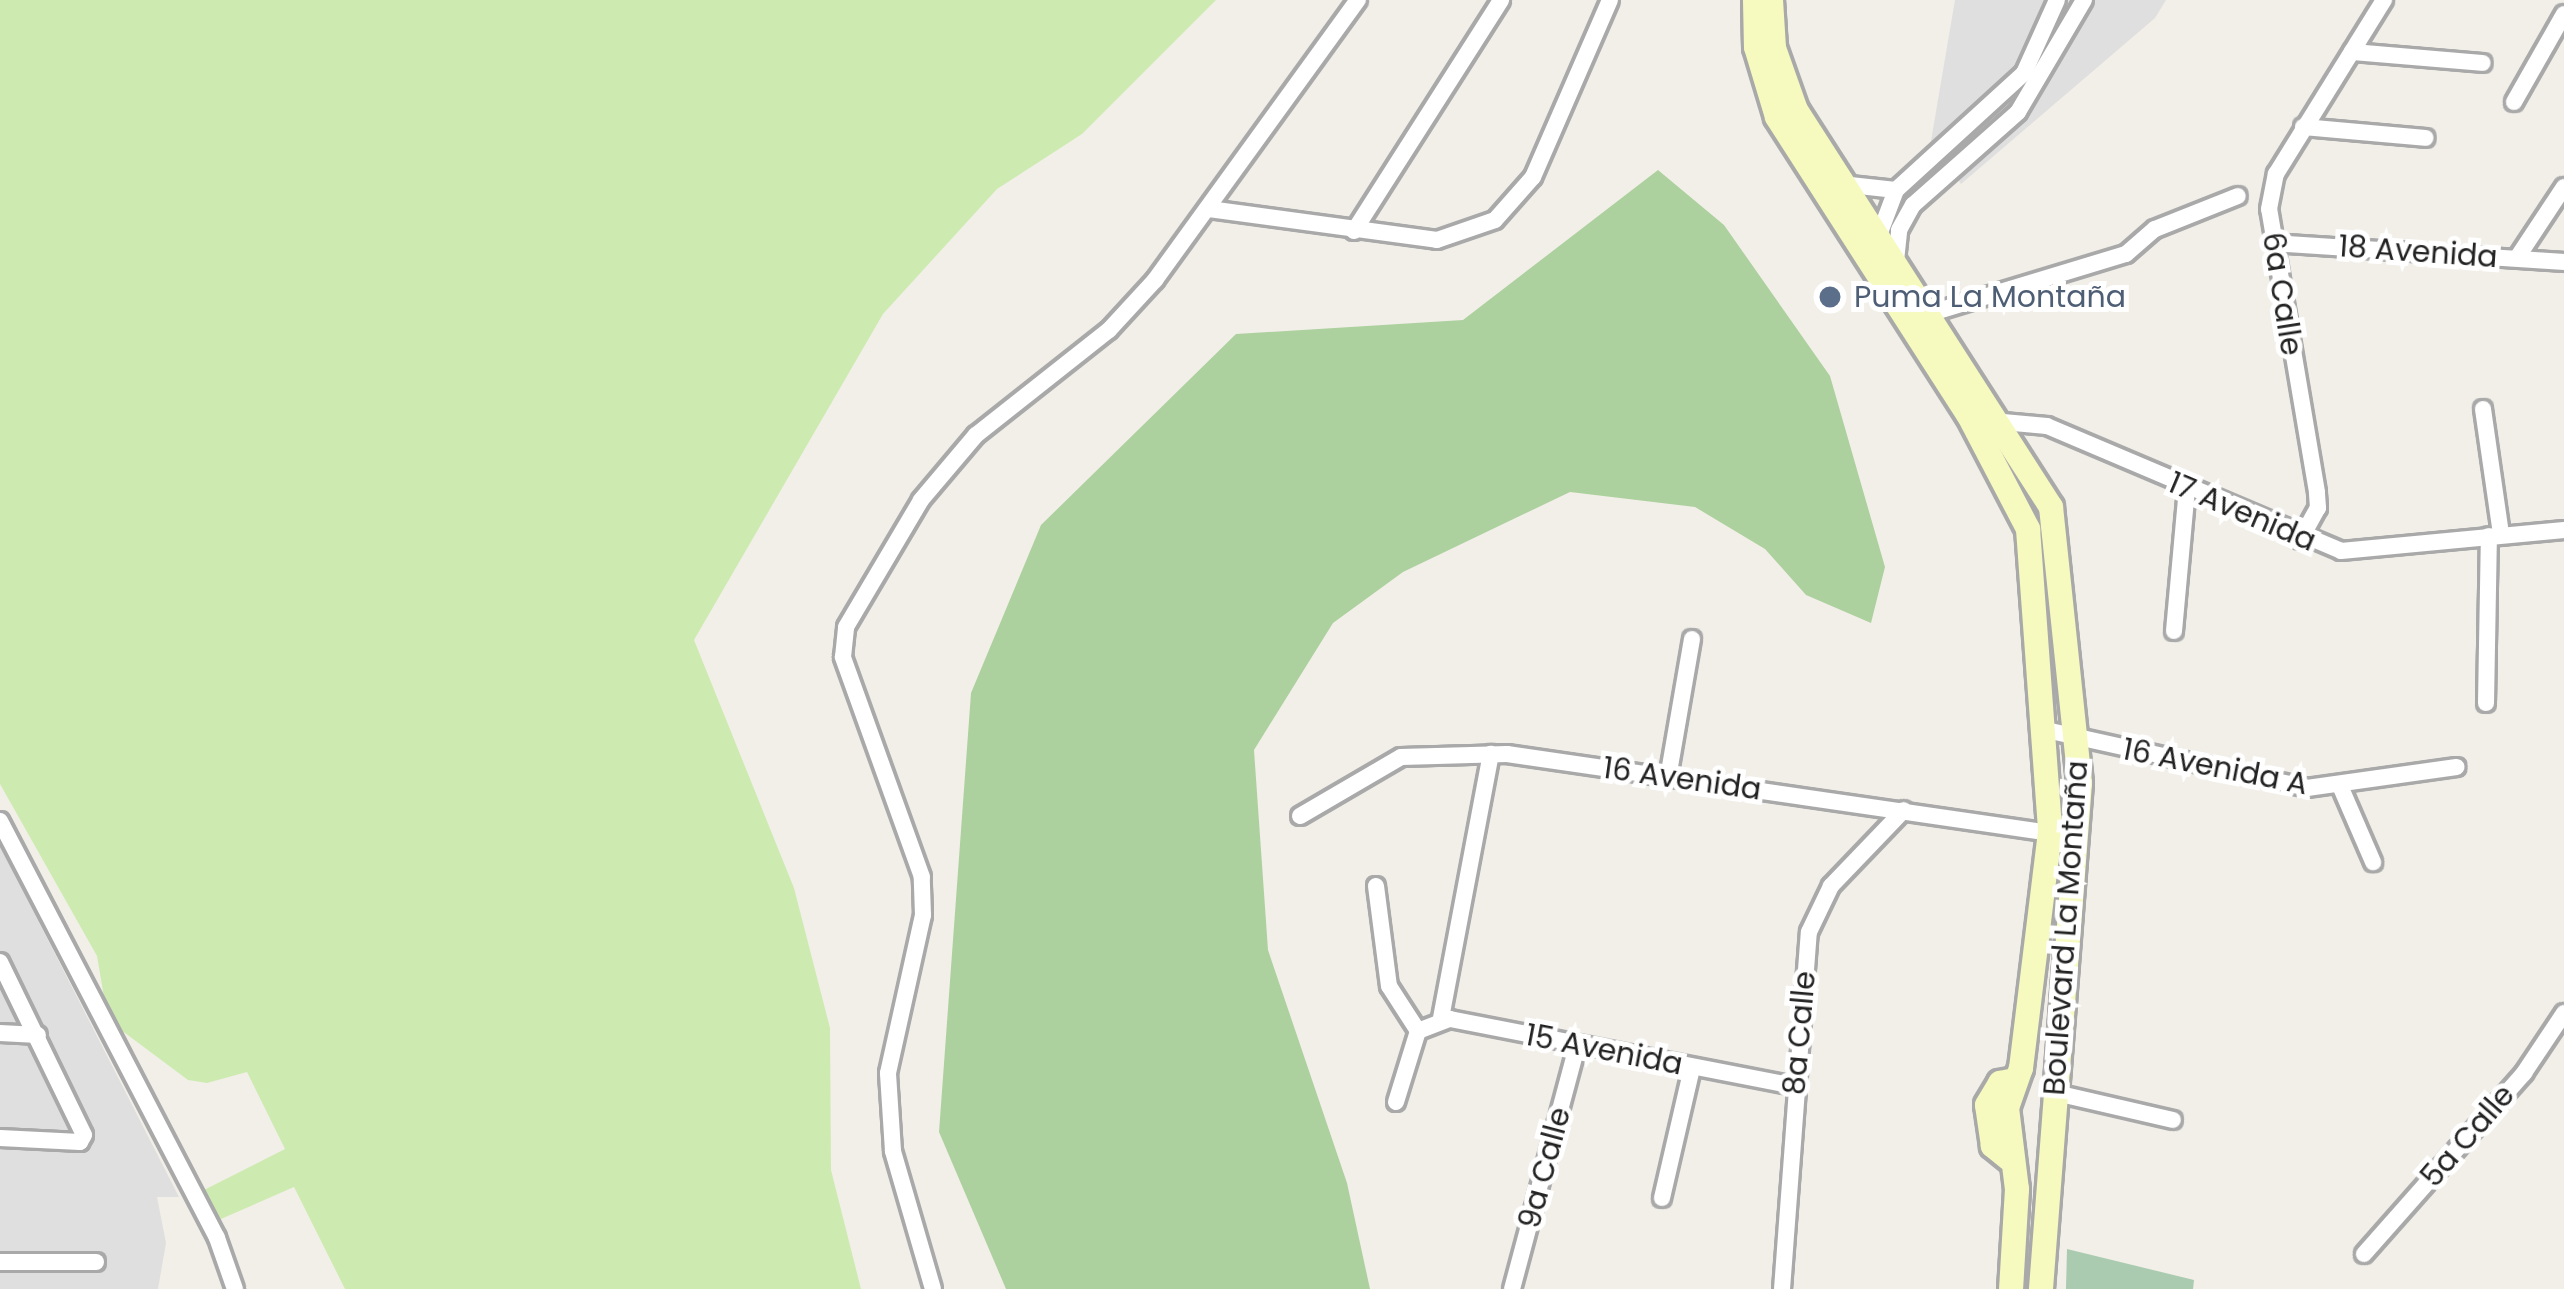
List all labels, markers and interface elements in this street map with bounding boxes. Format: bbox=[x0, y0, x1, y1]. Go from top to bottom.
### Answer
street label: 18 Avenida bbox=[2337, 228, 2499, 276]
street label: 6a Calle bbox=[2255, 230, 2309, 358]
place label: Puma La Montaña bbox=[1854, 279, 2126, 315]
marker: Puma La Montaña bbox=[1817, 284, 1843, 310]
street label: 17 Avenida bbox=[2163, 465, 2321, 559]
street label: 16 Avenida A bbox=[2119, 731, 2311, 803]
street label: 16 Avenida bbox=[1601, 750, 1763, 808]
street label: Boulevard La Montaña bbox=[2036, 759, 2096, 1097]
street label: 8a Calle bbox=[1777, 970, 1823, 1096]
street label: 15 Avenida bbox=[1522, 1017, 1686, 1083]
street label: 5a Calle bbox=[2414, 1077, 2522, 1195]
street label: 9a Calle bbox=[1512, 1103, 1578, 1233]

